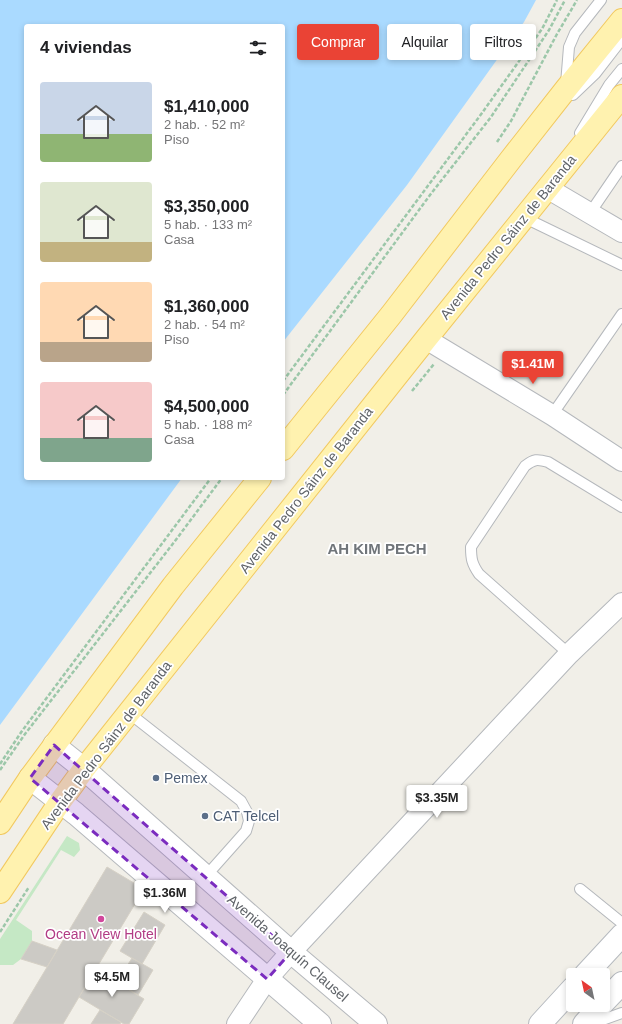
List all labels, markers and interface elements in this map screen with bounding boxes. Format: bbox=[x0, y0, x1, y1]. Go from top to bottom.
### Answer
chip: Comprar bbox=[297, 24, 379, 60]
chip: Alquilar bbox=[387, 24, 462, 60]
chip: Filtros bbox=[470, 24, 536, 60]
icon: filters bbox=[247, 37, 269, 59]
text: 4 viviendas bbox=[40, 38, 132, 57]
text: $1,410,000 bbox=[164, 97, 249, 116]
icon: home bbox=[72, 98, 120, 146]
text: 2 hab. · 52 m² bbox=[164, 117, 245, 132]
text: Piso bbox=[164, 132, 189, 147]
street label: Avenida Pedro Sáinz de Baranda bbox=[437, 151, 579, 322]
text: $3,350,000 bbox=[164, 197, 249, 216]
icon: home bbox=[72, 198, 120, 246]
text: 5 hab. · 133 m² bbox=[164, 217, 252, 232]
text: Casa bbox=[164, 232, 194, 247]
text: $1,360,000 bbox=[164, 297, 249, 316]
icon: home bbox=[72, 298, 120, 346]
text: 2 hab. · 54 m² bbox=[164, 317, 245, 332]
text: Piso bbox=[164, 332, 189, 347]
pin: $1.41M bbox=[500, 351, 566, 385]
text: $1.41M bbox=[511, 356, 555, 371]
text: $4,500,000 bbox=[164, 397, 249, 416]
icon: home bbox=[72, 398, 120, 446]
street label: Avenida Pedro Sáinz de Baranda bbox=[236, 403, 376, 576]
text: 5 hab. · 188 m² bbox=[164, 417, 252, 432]
text: Casa bbox=[164, 432, 194, 447]
district label: AH KIM PECH bbox=[327, 540, 427, 557]
street label: Avenida Pedro Sáinz de Baranda bbox=[37, 657, 175, 832]
place label: Pemex bbox=[164, 770, 208, 786]
marker: Pemex bbox=[151, 773, 161, 783]
pin: $3.35M bbox=[404, 785, 470, 819]
text: $3.35M bbox=[415, 790, 459, 805]
place label: CAT Telcel bbox=[213, 808, 279, 824]
marker: CAT Telcel bbox=[200, 811, 210, 821]
pin: $1.36M bbox=[132, 880, 198, 914]
text: $1.36M bbox=[143, 885, 187, 900]
street label: Avenida Joaquín Clausel bbox=[224, 891, 352, 1005]
marker: Ocean View Hotel bbox=[96, 914, 106, 924]
place label: Ocean View Hotel bbox=[45, 926, 157, 942]
pin: $4.5M bbox=[84, 964, 140, 998]
north arrow bbox=[566, 968, 610, 1012]
map controls bbox=[566, 968, 610, 1012]
text: $4.5M bbox=[94, 969, 130, 984]

